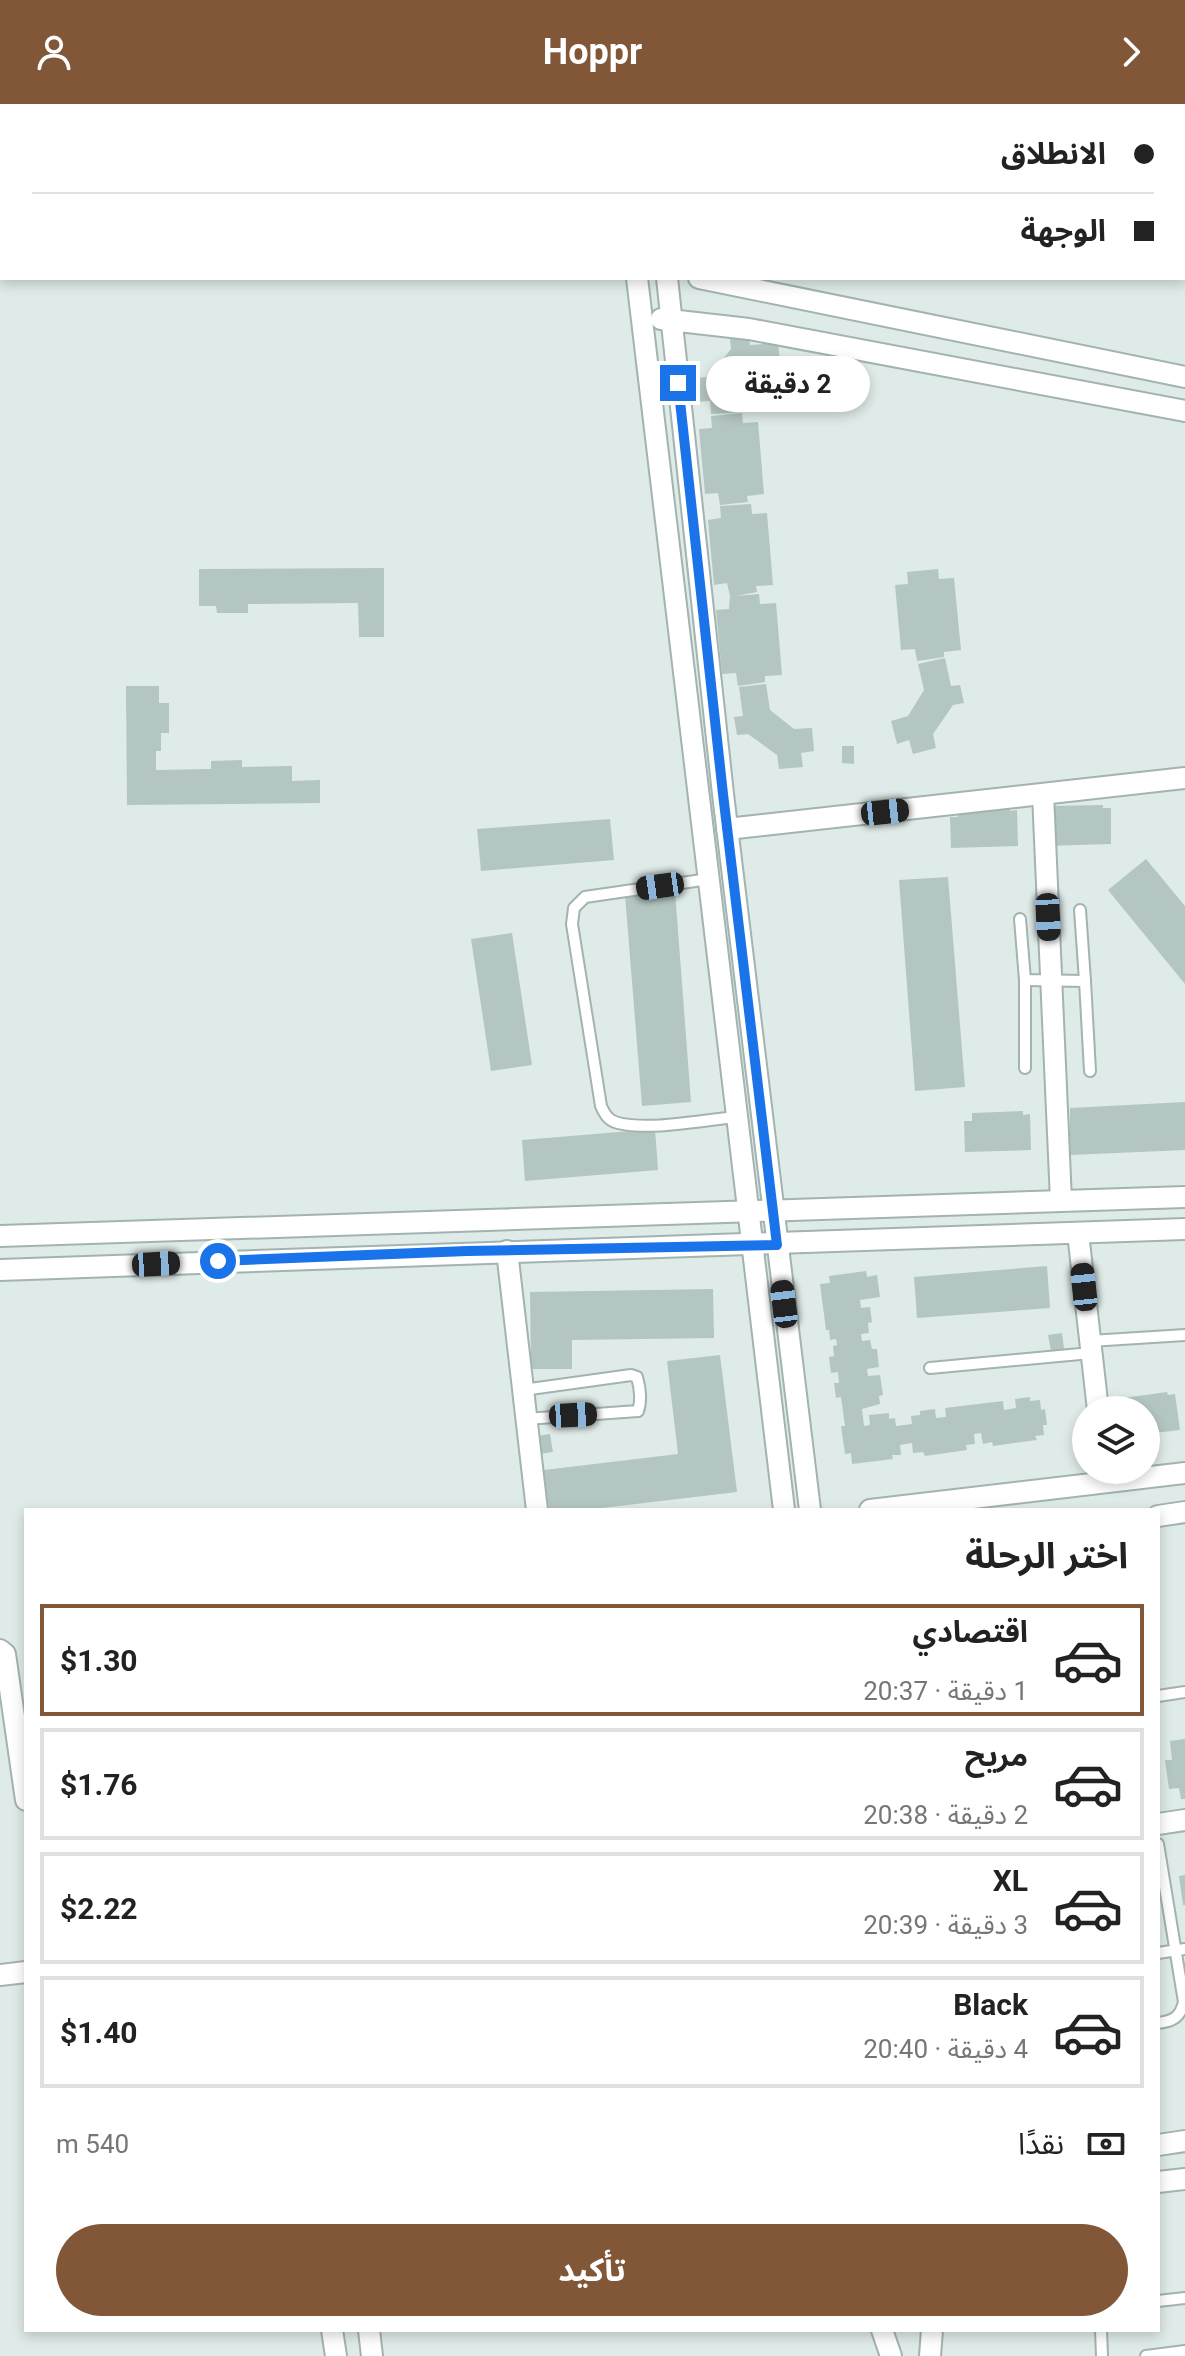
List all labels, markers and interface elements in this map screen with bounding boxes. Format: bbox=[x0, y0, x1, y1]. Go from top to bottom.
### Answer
icon: person bbox=[32, 30, 76, 74]
icon: forward bbox=[1109, 30, 1153, 74]
text: Hoppr bbox=[543, 31, 642, 73]
text: الانطلاق bbox=[1001, 136, 1106, 171]
text: الوجهة bbox=[1021, 213, 1106, 248]
callout: 2 دقيقة bbox=[706, 355, 870, 411]
route end bbox=[660, 365, 696, 401]
text: 2 دقيقة bbox=[745, 369, 831, 399]
car bbox=[860, 798, 910, 826]
car bbox=[635, 871, 685, 901]
car bbox=[1035, 892, 1061, 942]
route start bbox=[200, 1243, 236, 1279]
car bbox=[131, 1251, 181, 1277]
car bbox=[1070, 1262, 1098, 1312]
car bbox=[769, 1279, 799, 1329]
map controls bbox=[1072, 1396, 1160, 1484]
button: layers bbox=[1072, 1396, 1160, 1484]
car bbox=[548, 1402, 598, 1428]
text: اختر الرحلة bbox=[965, 1535, 1128, 1577]
text: اقتصادي bbox=[913, 1614, 1028, 1649]
icon: car bbox=[1052, 1624, 1124, 1696]
text: $1.30 bbox=[60, 1643, 138, 1678]
text: 1 دقيقة · 20:37 bbox=[863, 1676, 1028, 1706]
text: مريح bbox=[965, 1738, 1028, 1773]
icon: car bbox=[1052, 1748, 1124, 1820]
text: $1.76 bbox=[60, 1767, 138, 1802]
text: 2 دقيقة · 20:38 bbox=[863, 1800, 1028, 1830]
text: XL bbox=[993, 1863, 1028, 1898]
icon: car bbox=[1052, 1872, 1124, 1944]
text: $2.22 bbox=[60, 1891, 138, 1926]
text: 3 دقيقة · 20:39 bbox=[863, 1910, 1028, 1940]
text: Black bbox=[953, 1987, 1028, 2022]
icon: car bbox=[1052, 1996, 1124, 2068]
text: $1.40 bbox=[60, 2015, 138, 2050]
text: 4 دقيقة · 20:40 bbox=[863, 2034, 1028, 2064]
icon: cash bbox=[1084, 2122, 1128, 2166]
text: نقدًا bbox=[1018, 2126, 1064, 2161]
text: 540 m bbox=[56, 2129, 129, 2159]
button: تأكيد bbox=[56, 2224, 1128, 2316]

